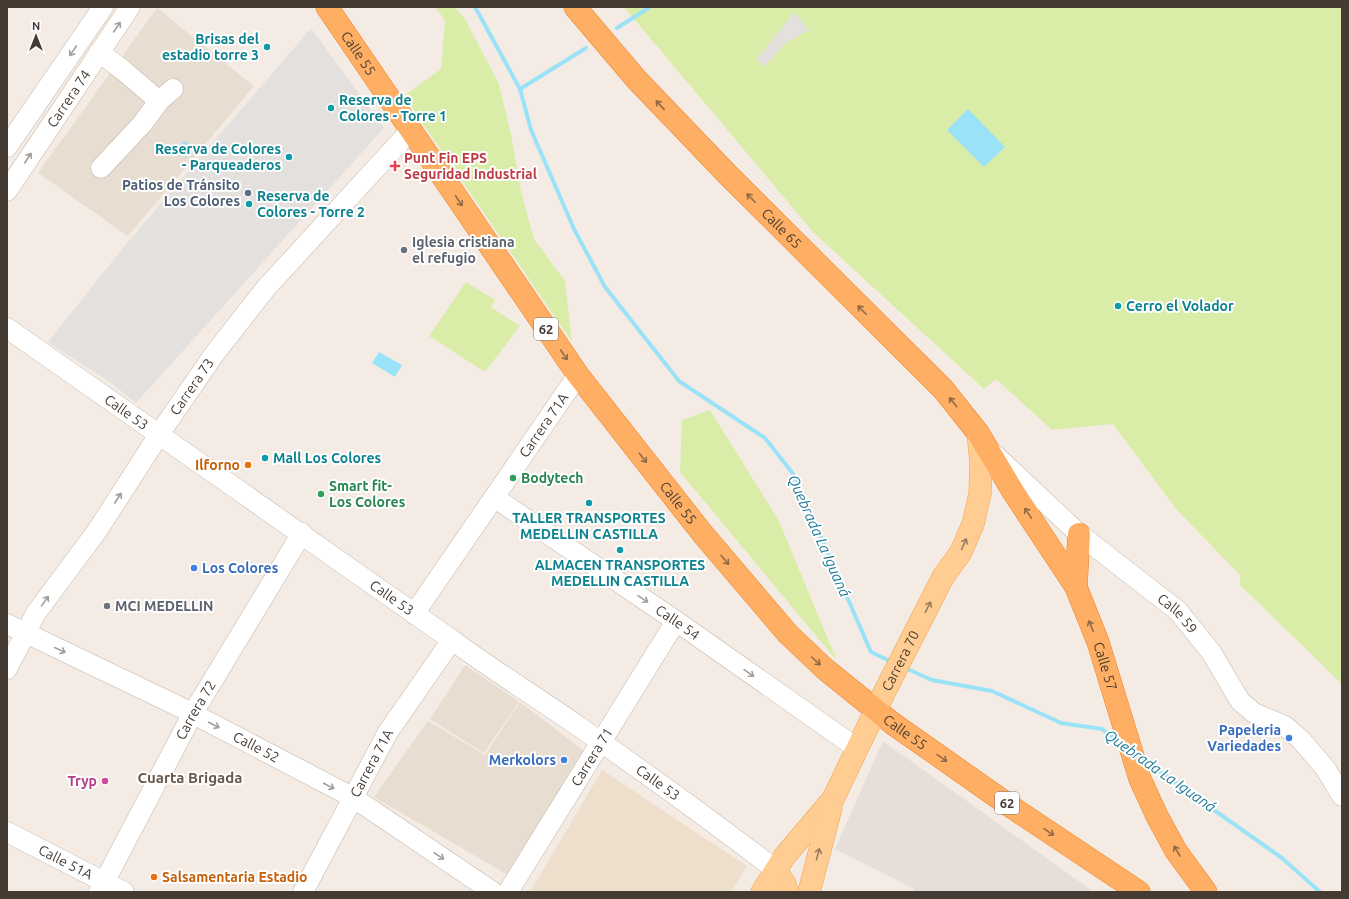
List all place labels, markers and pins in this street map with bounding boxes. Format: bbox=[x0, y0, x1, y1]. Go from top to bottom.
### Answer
place label: Brisas del estadio torre 3 bbox=[162, 31, 259, 63]
marker: Brisas del estadio torre 3 bbox=[262, 42, 272, 52]
place label: Reserva de Colores - Torre 1 bbox=[339, 92, 447, 124]
marker: Reserva de Colores - Torre 1 bbox=[326, 103, 336, 113]
place label: Reserva de Colores - Parqueaderos bbox=[155, 141, 281, 173]
place label: Punt Fin EPS Seguridad Industrial bbox=[404, 150, 537, 182]
marker: Reserva de Colores - Parqueaderos bbox=[284, 152, 294, 162]
marker: Punt Fin EPS Seguridad Industrial bbox=[389, 160, 401, 172]
place label: Patios de Tránsito Los Colores bbox=[122, 177, 240, 209]
marker: Patios de Tránsito Los Colores bbox=[243, 188, 253, 198]
place label: Reserva de Colores - Torre 2 bbox=[257, 188, 365, 220]
marker: Reserva de Colores - Torre 2 bbox=[244, 199, 254, 209]
place label: Iglesia cristiana el refugio bbox=[412, 234, 515, 266]
marker: Iglesia cristiana el refugio bbox=[399, 245, 409, 255]
place label: Cerro el Volador bbox=[1126, 298, 1234, 314]
marker: Cerro el Volador bbox=[1113, 301, 1123, 311]
place label: Mall Los Colores bbox=[273, 450, 382, 466]
marker: Mall Los Colores bbox=[260, 453, 270, 463]
place label: Ilforno bbox=[195, 457, 240, 473]
marker: Ilforno bbox=[243, 460, 253, 470]
place label: Bodytech bbox=[521, 470, 583, 486]
marker: Bodytech bbox=[508, 473, 518, 483]
place label: Smart fit- Los Colores bbox=[329, 478, 406, 510]
marker: Smart fit- Los Colores bbox=[316, 489, 326, 499]
marker: TALLER TRANSPORTES MEDELLIN CASTILLA bbox=[584, 498, 594, 508]
place label: TALLER TRANSPORTES MEDELLIN CASTILLA bbox=[512, 510, 666, 542]
marker: ALMACEN TRANSPORTES MEDELLIN CASTILLA bbox=[615, 545, 625, 555]
place label: ALMACEN TRANSPORTES MEDELLIN CASTILLA bbox=[535, 557, 705, 589]
place label: Los Colores bbox=[202, 560, 279, 576]
marker: Los Colores bbox=[189, 563, 199, 573]
place label: MCI MEDELLIN bbox=[115, 598, 213, 614]
marker: MCI MEDELLIN bbox=[102, 601, 112, 611]
place label: Papeleria Variedades bbox=[1207, 722, 1281, 754]
marker: Papeleria Variedades bbox=[1284, 733, 1294, 743]
place label: Merkolors bbox=[489, 752, 556, 768]
marker: Merkolors bbox=[559, 755, 569, 765]
place label: Tryp bbox=[67, 773, 97, 789]
marker: Tryp bbox=[100, 776, 110, 786]
place label: Salsamentaria Estadio bbox=[162, 869, 308, 885]
marker: Salsamentaria Estadio bbox=[149, 872, 159, 882]

